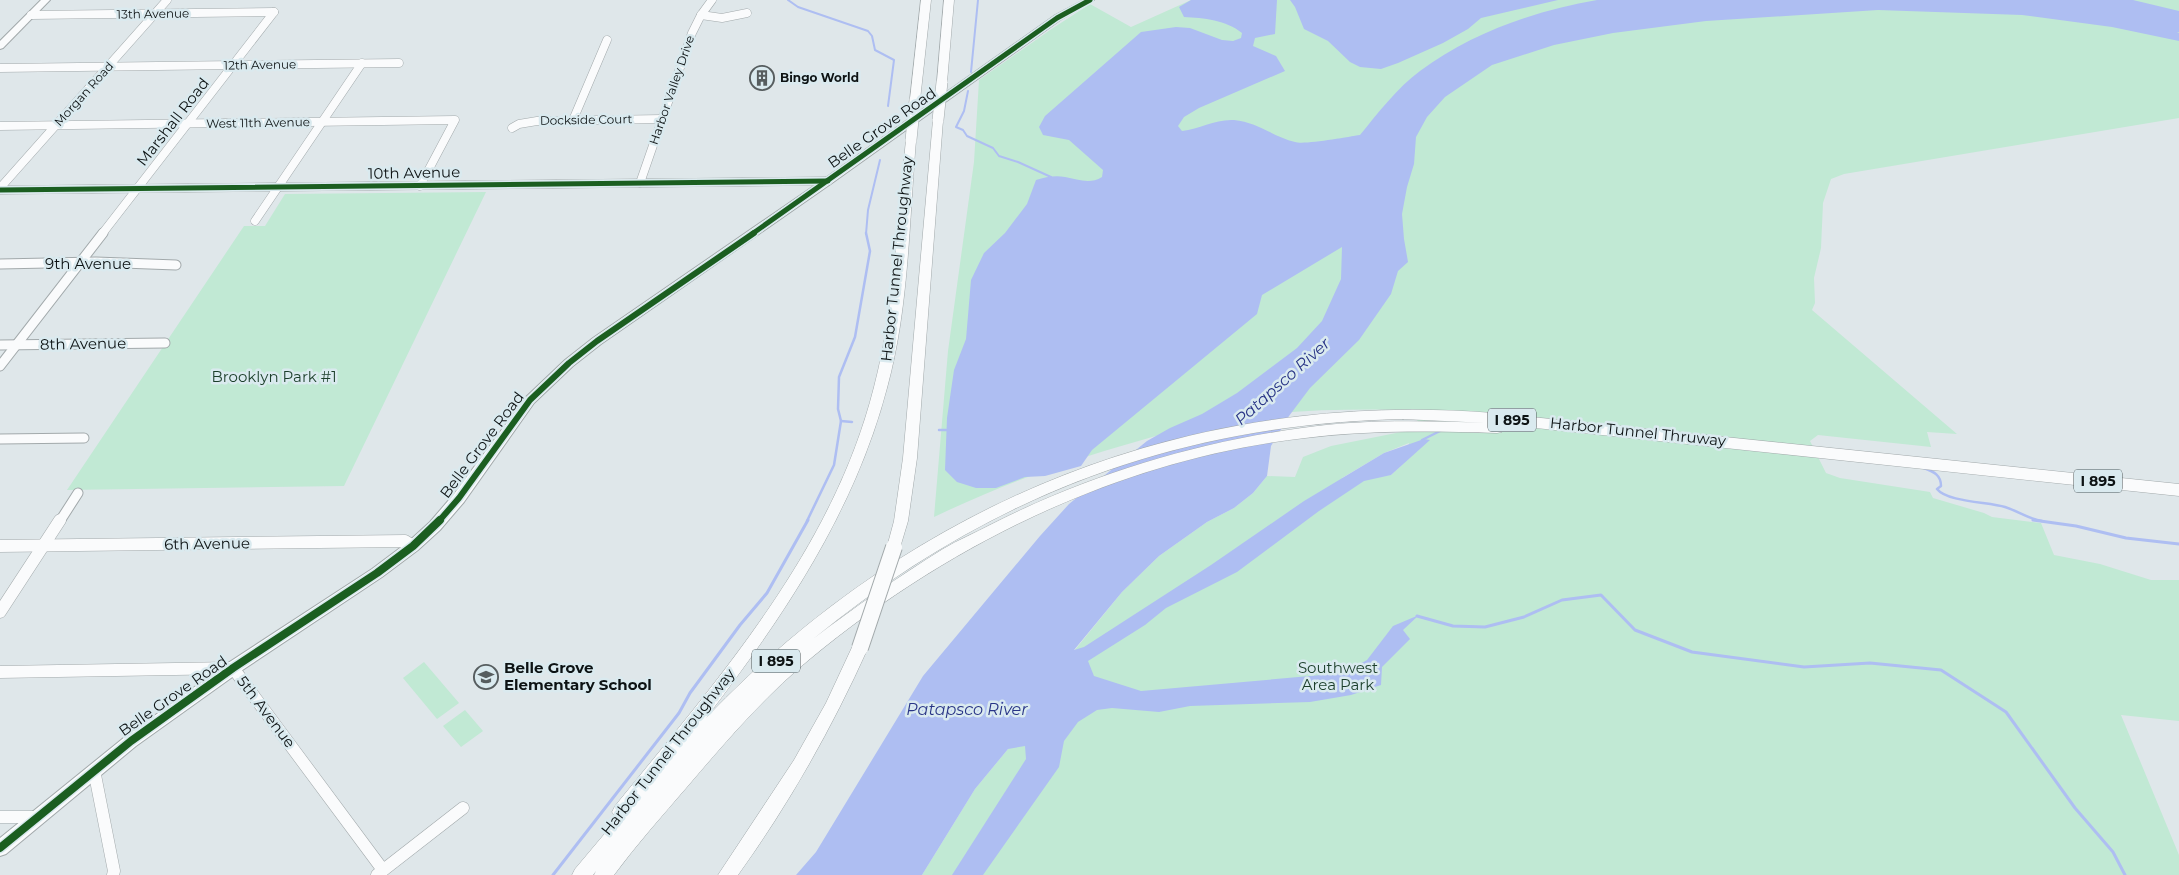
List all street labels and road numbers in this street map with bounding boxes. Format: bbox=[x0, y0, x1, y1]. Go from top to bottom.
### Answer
street label: 13th Avenue bbox=[117, 5, 189, 22]
street label: Harbor Valley Drive bbox=[646, 33, 697, 146]
street label: 12th Avenue bbox=[224, 56, 296, 73]
street label: Morgan Road bbox=[51, 58, 116, 129]
street label: Marshall Road bbox=[132, 74, 213, 170]
street label: Belle Grove Road bbox=[824, 83, 940, 172]
street label: Dockside Court bbox=[540, 111, 632, 128]
street label: West 11th Avenue bbox=[206, 114, 310, 131]
street label: Harbor Tunnel Throughway bbox=[876, 155, 917, 362]
street label: 10th Avenue bbox=[368, 162, 460, 183]
street label: 9th Avenue bbox=[45, 254, 131, 273]
street label: 8th Avenue bbox=[40, 333, 126, 354]
street label: Belle Grove Road bbox=[435, 388, 528, 502]
road number: I 895 bbox=[1488, 408, 1536, 432]
street label: Harbor Tunnel Thruway bbox=[1549, 413, 1728, 450]
road number: I 895 bbox=[2074, 470, 2122, 492]
street label: 6th Avenue bbox=[164, 533, 250, 554]
road number: I 895 bbox=[752, 649, 800, 672]
street label: Belle Grove Road bbox=[115, 651, 231, 740]
street label: Harbor Tunnel Throughway bbox=[597, 664, 739, 839]
street label: 5th Avenue bbox=[233, 672, 300, 751]

